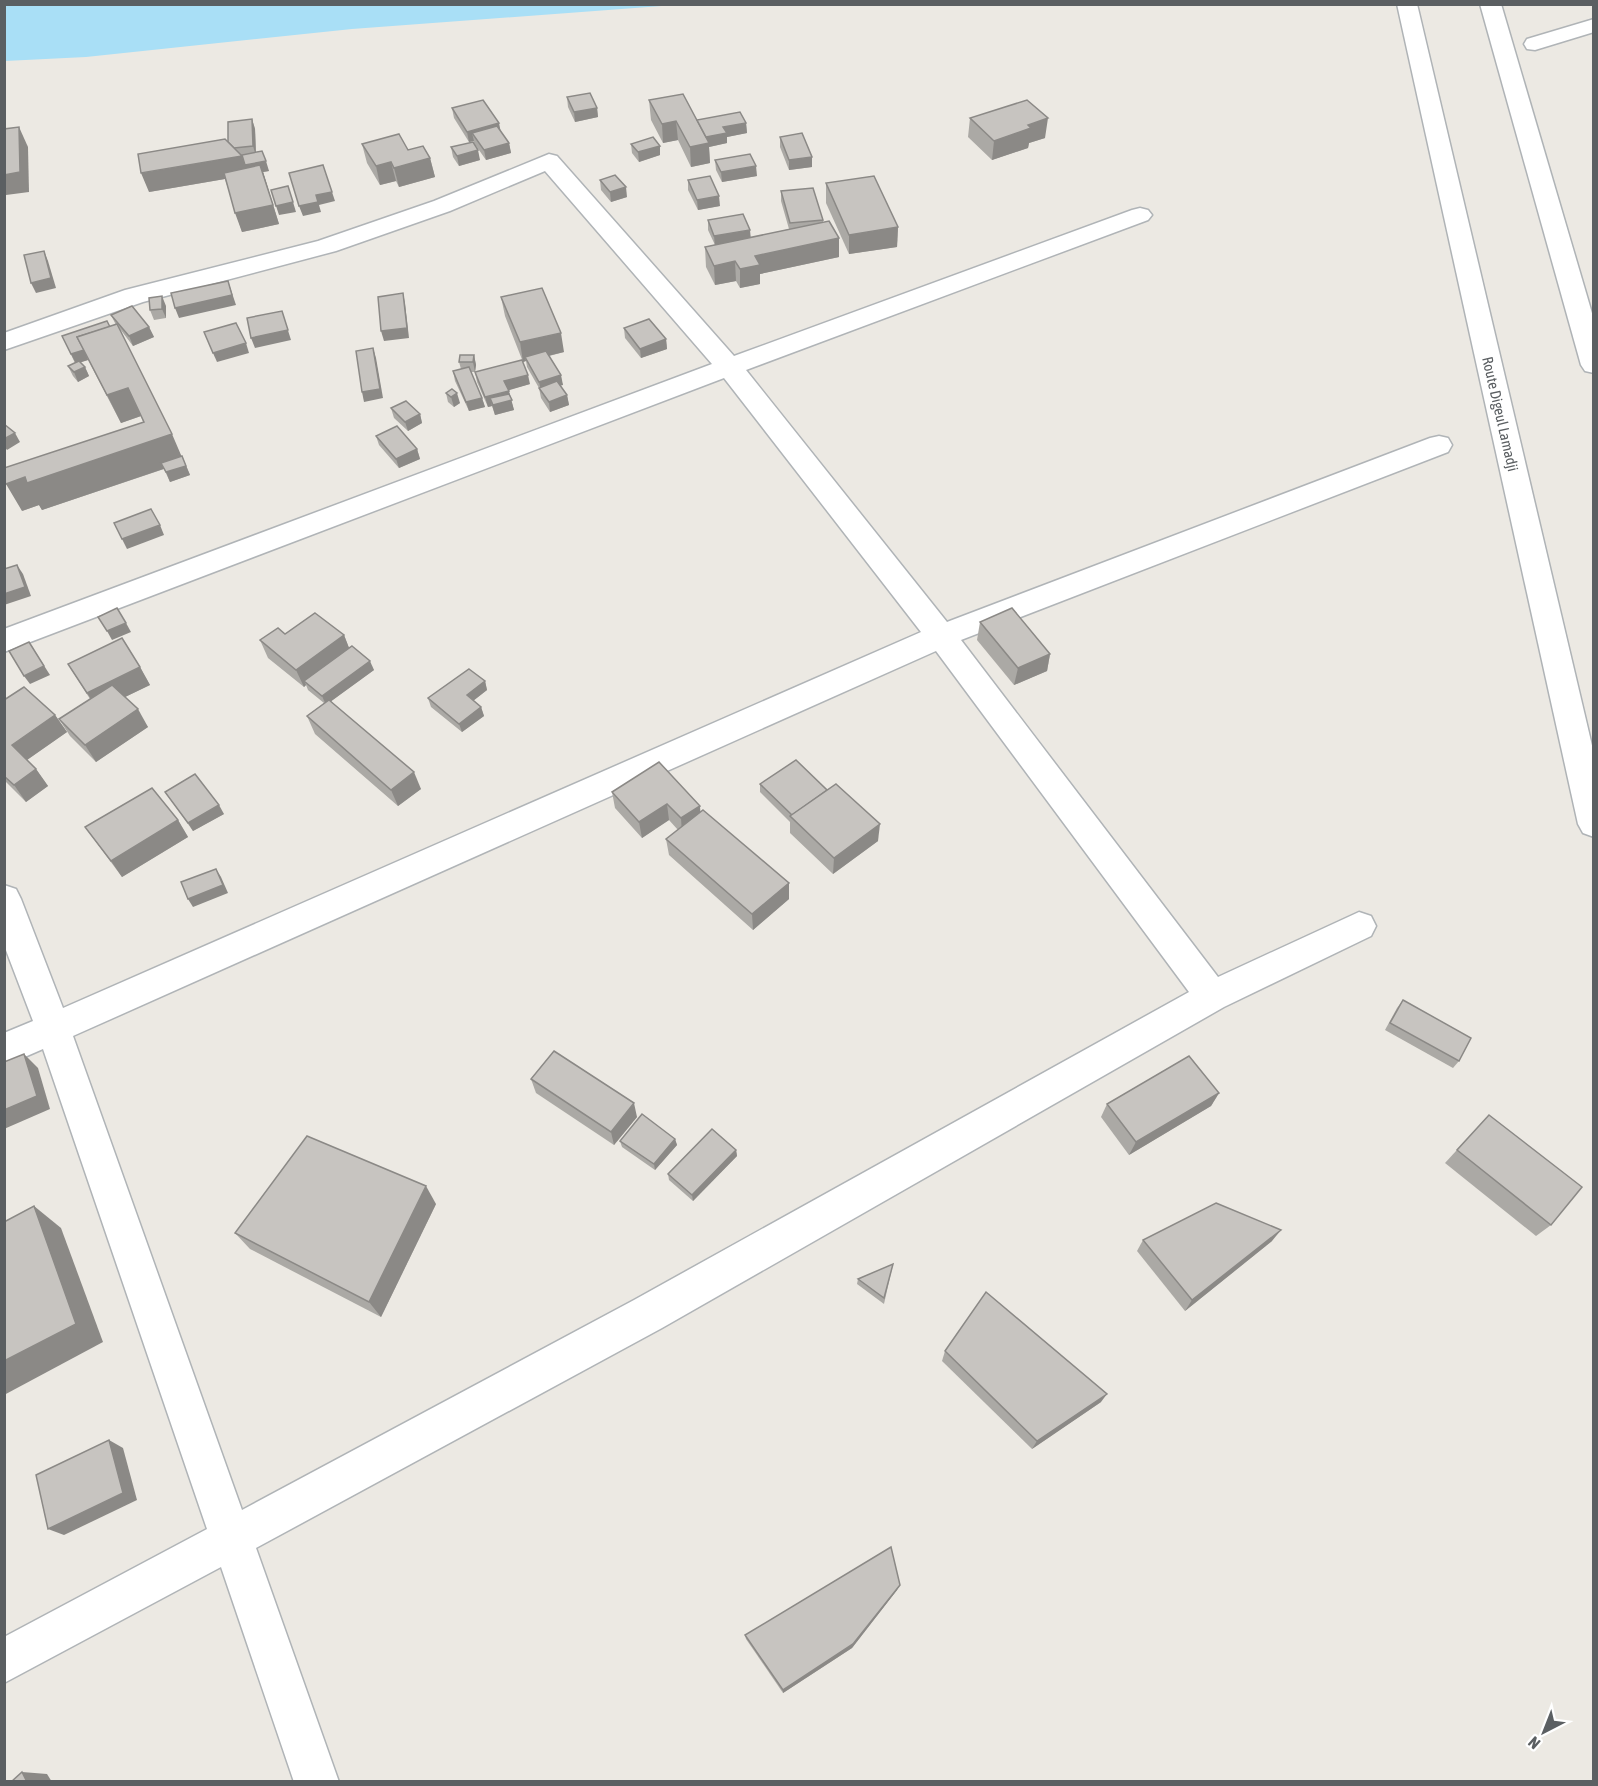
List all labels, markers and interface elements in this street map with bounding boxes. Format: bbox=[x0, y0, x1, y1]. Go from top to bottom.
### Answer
street label: Route Digeul Lamadji bbox=[1479, 355, 1522, 473]
north arrow bbox=[1514, 1702, 1574, 1762]
text: N bbox=[1524, 1733, 1543, 1753]

